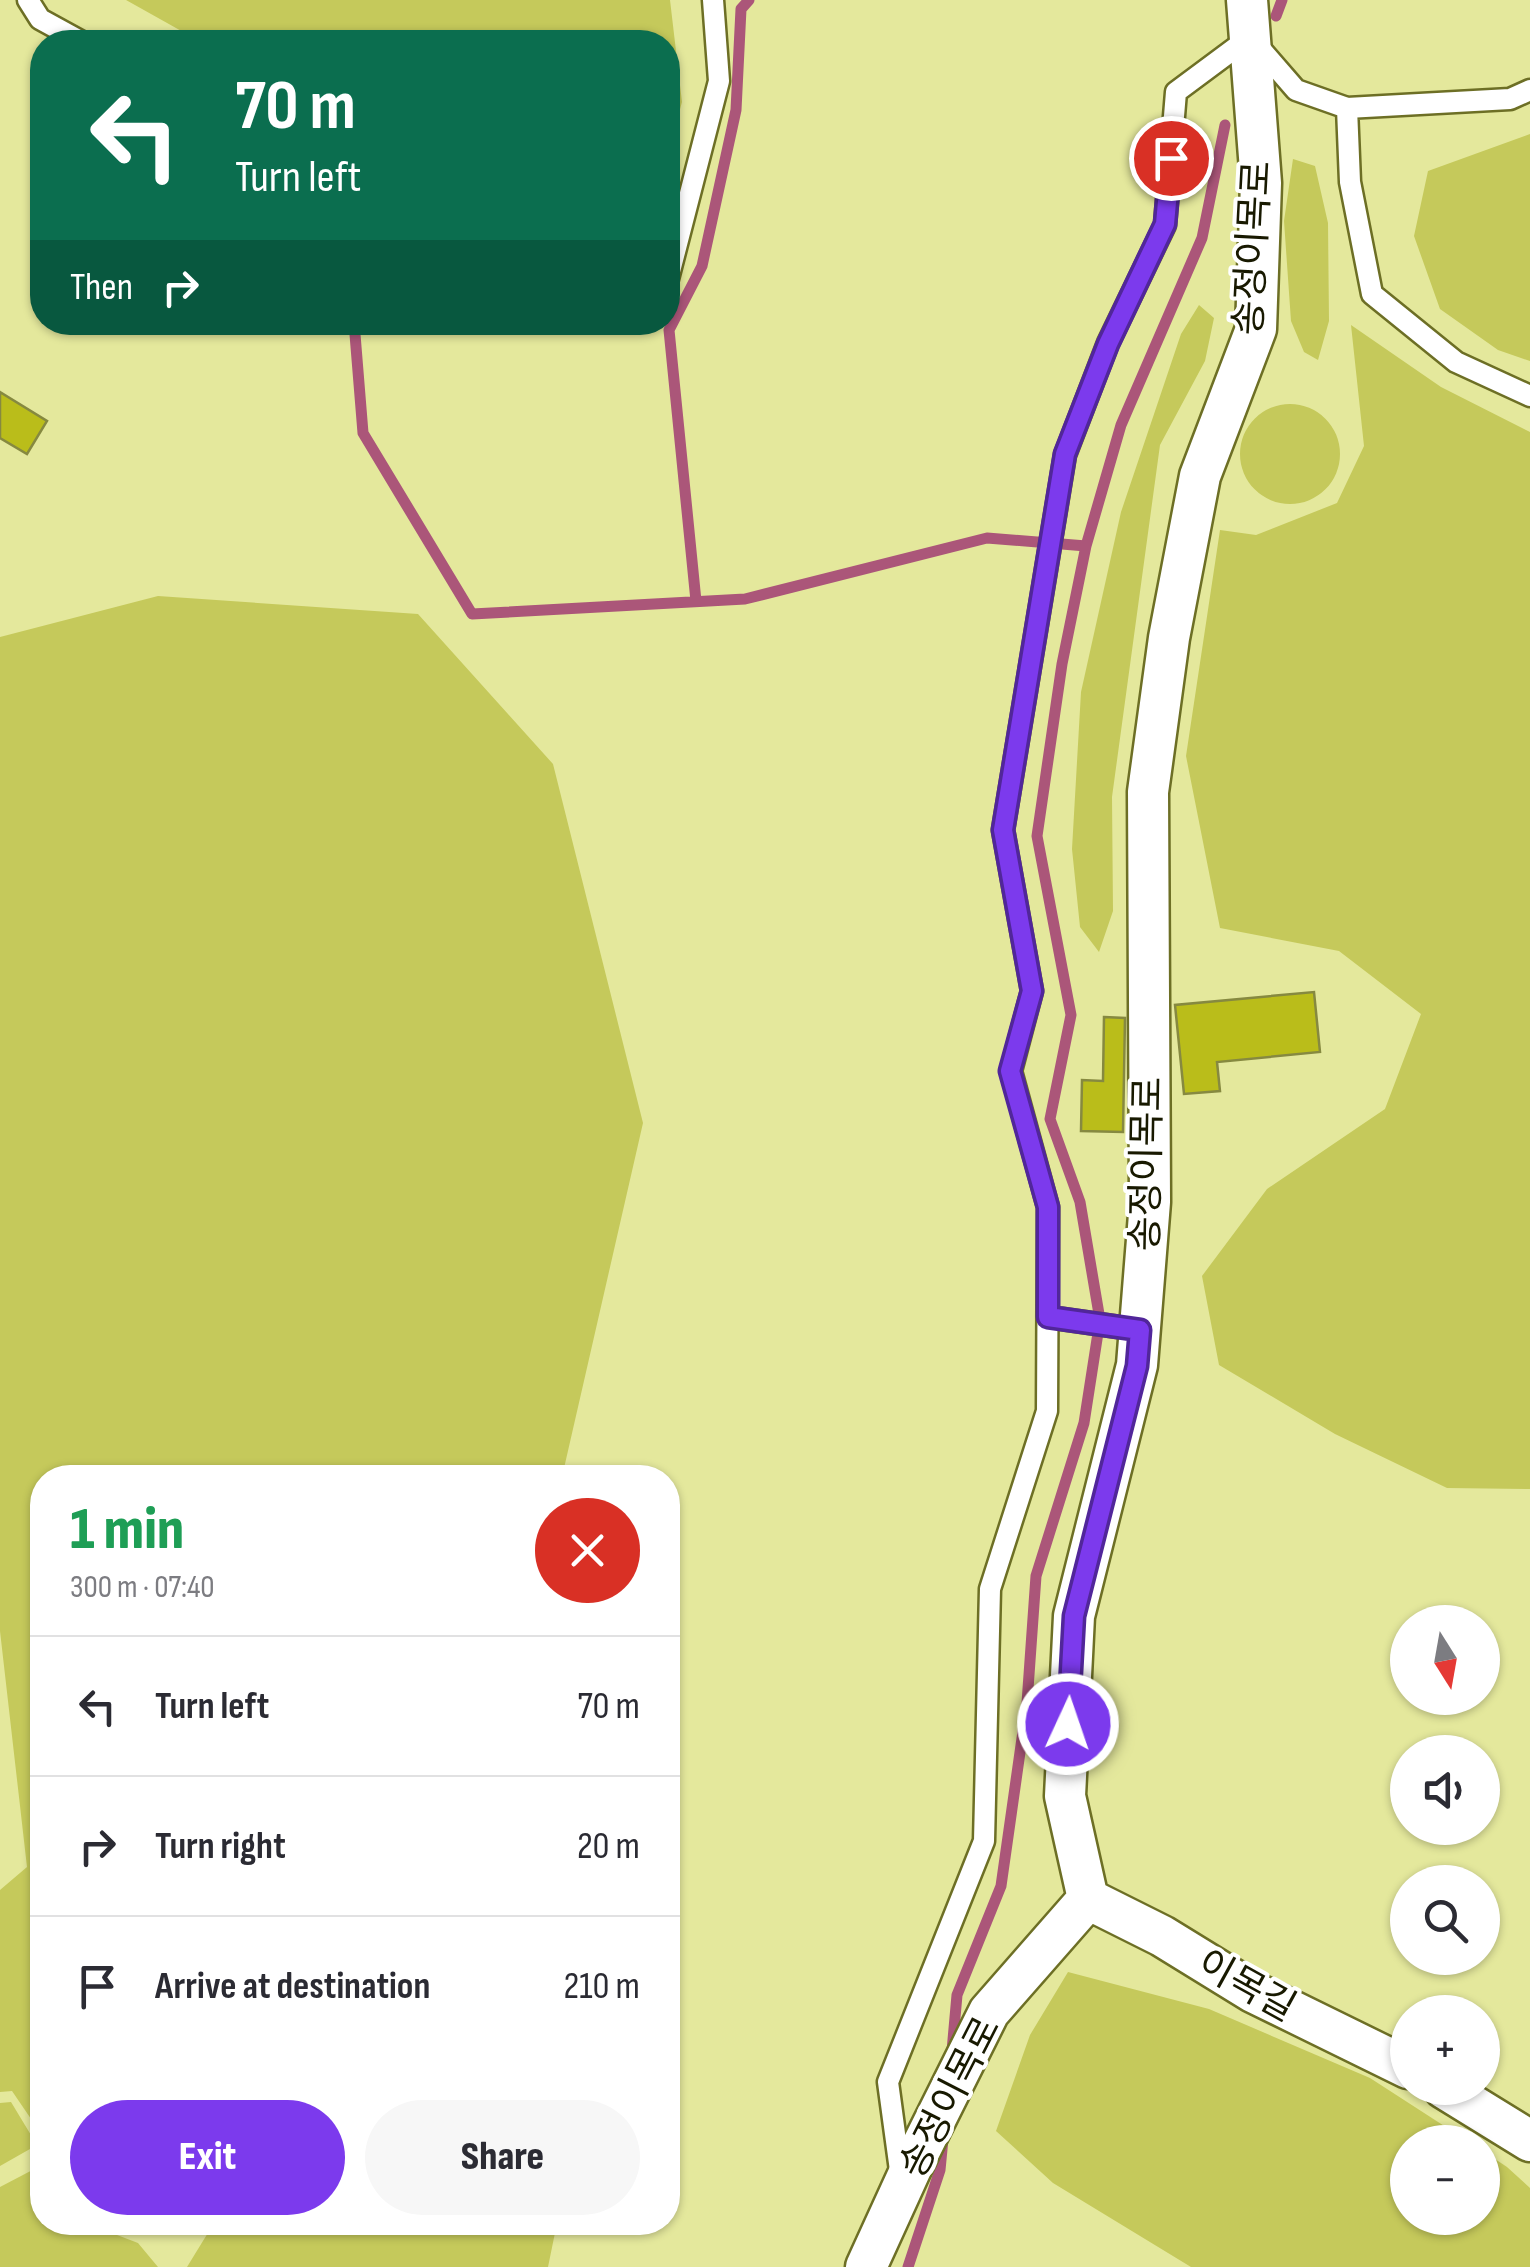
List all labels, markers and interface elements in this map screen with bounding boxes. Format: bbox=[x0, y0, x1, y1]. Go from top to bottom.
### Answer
text: 70 m bbox=[235, 65, 356, 149]
icon: left bbox=[70, 70, 200, 200]
pin bbox=[1129, 116, 1214, 201]
icon: arrive bbox=[1144, 131, 1199, 186]
text: Turn left bbox=[235, 150, 361, 205]
street label: 송정이목로 bbox=[1226, 160, 1281, 337]
icon: right bbox=[153, 260, 208, 315]
text: Then bbox=[70, 265, 133, 310]
street label: 송정이목로 bbox=[1123, 1076, 1172, 1252]
text: 1 min bbox=[70, 1494, 184, 1566]
button: close bbox=[535, 1498, 640, 1603]
text: 300 m · 07:40 bbox=[70, 1568, 215, 1607]
north arrow bbox=[1390, 1605, 1500, 1715]
map controls bbox=[1390, 1605, 1500, 2235]
position arrow bbox=[1016, 1672, 1120, 1776]
icon: left bbox=[70, 1679, 125, 1734]
text: Turn left bbox=[155, 1684, 269, 1729]
text: 70 m bbox=[578, 1684, 640, 1729]
button: sound bbox=[1390, 1735, 1500, 1845]
icon: right bbox=[70, 1819, 125, 1874]
text: Turn right bbox=[155, 1824, 286, 1869]
text: 20 m bbox=[577, 1824, 640, 1869]
button: search bbox=[1390, 1865, 1500, 1975]
street label: 이목길 bbox=[1189, 1941, 1303, 2031]
icon: arrive bbox=[70, 1959, 125, 2014]
text: Arrive at destination bbox=[155, 1964, 430, 2009]
text: 210 m bbox=[564, 1964, 640, 2009]
button: + bbox=[1390, 1995, 1500, 2105]
street label: 송정이목로 bbox=[891, 2010, 1010, 2186]
button: Exit bbox=[70, 2100, 345, 2215]
button: Share bbox=[365, 2100, 640, 2215]
button: − bbox=[1390, 2125, 1500, 2235]

